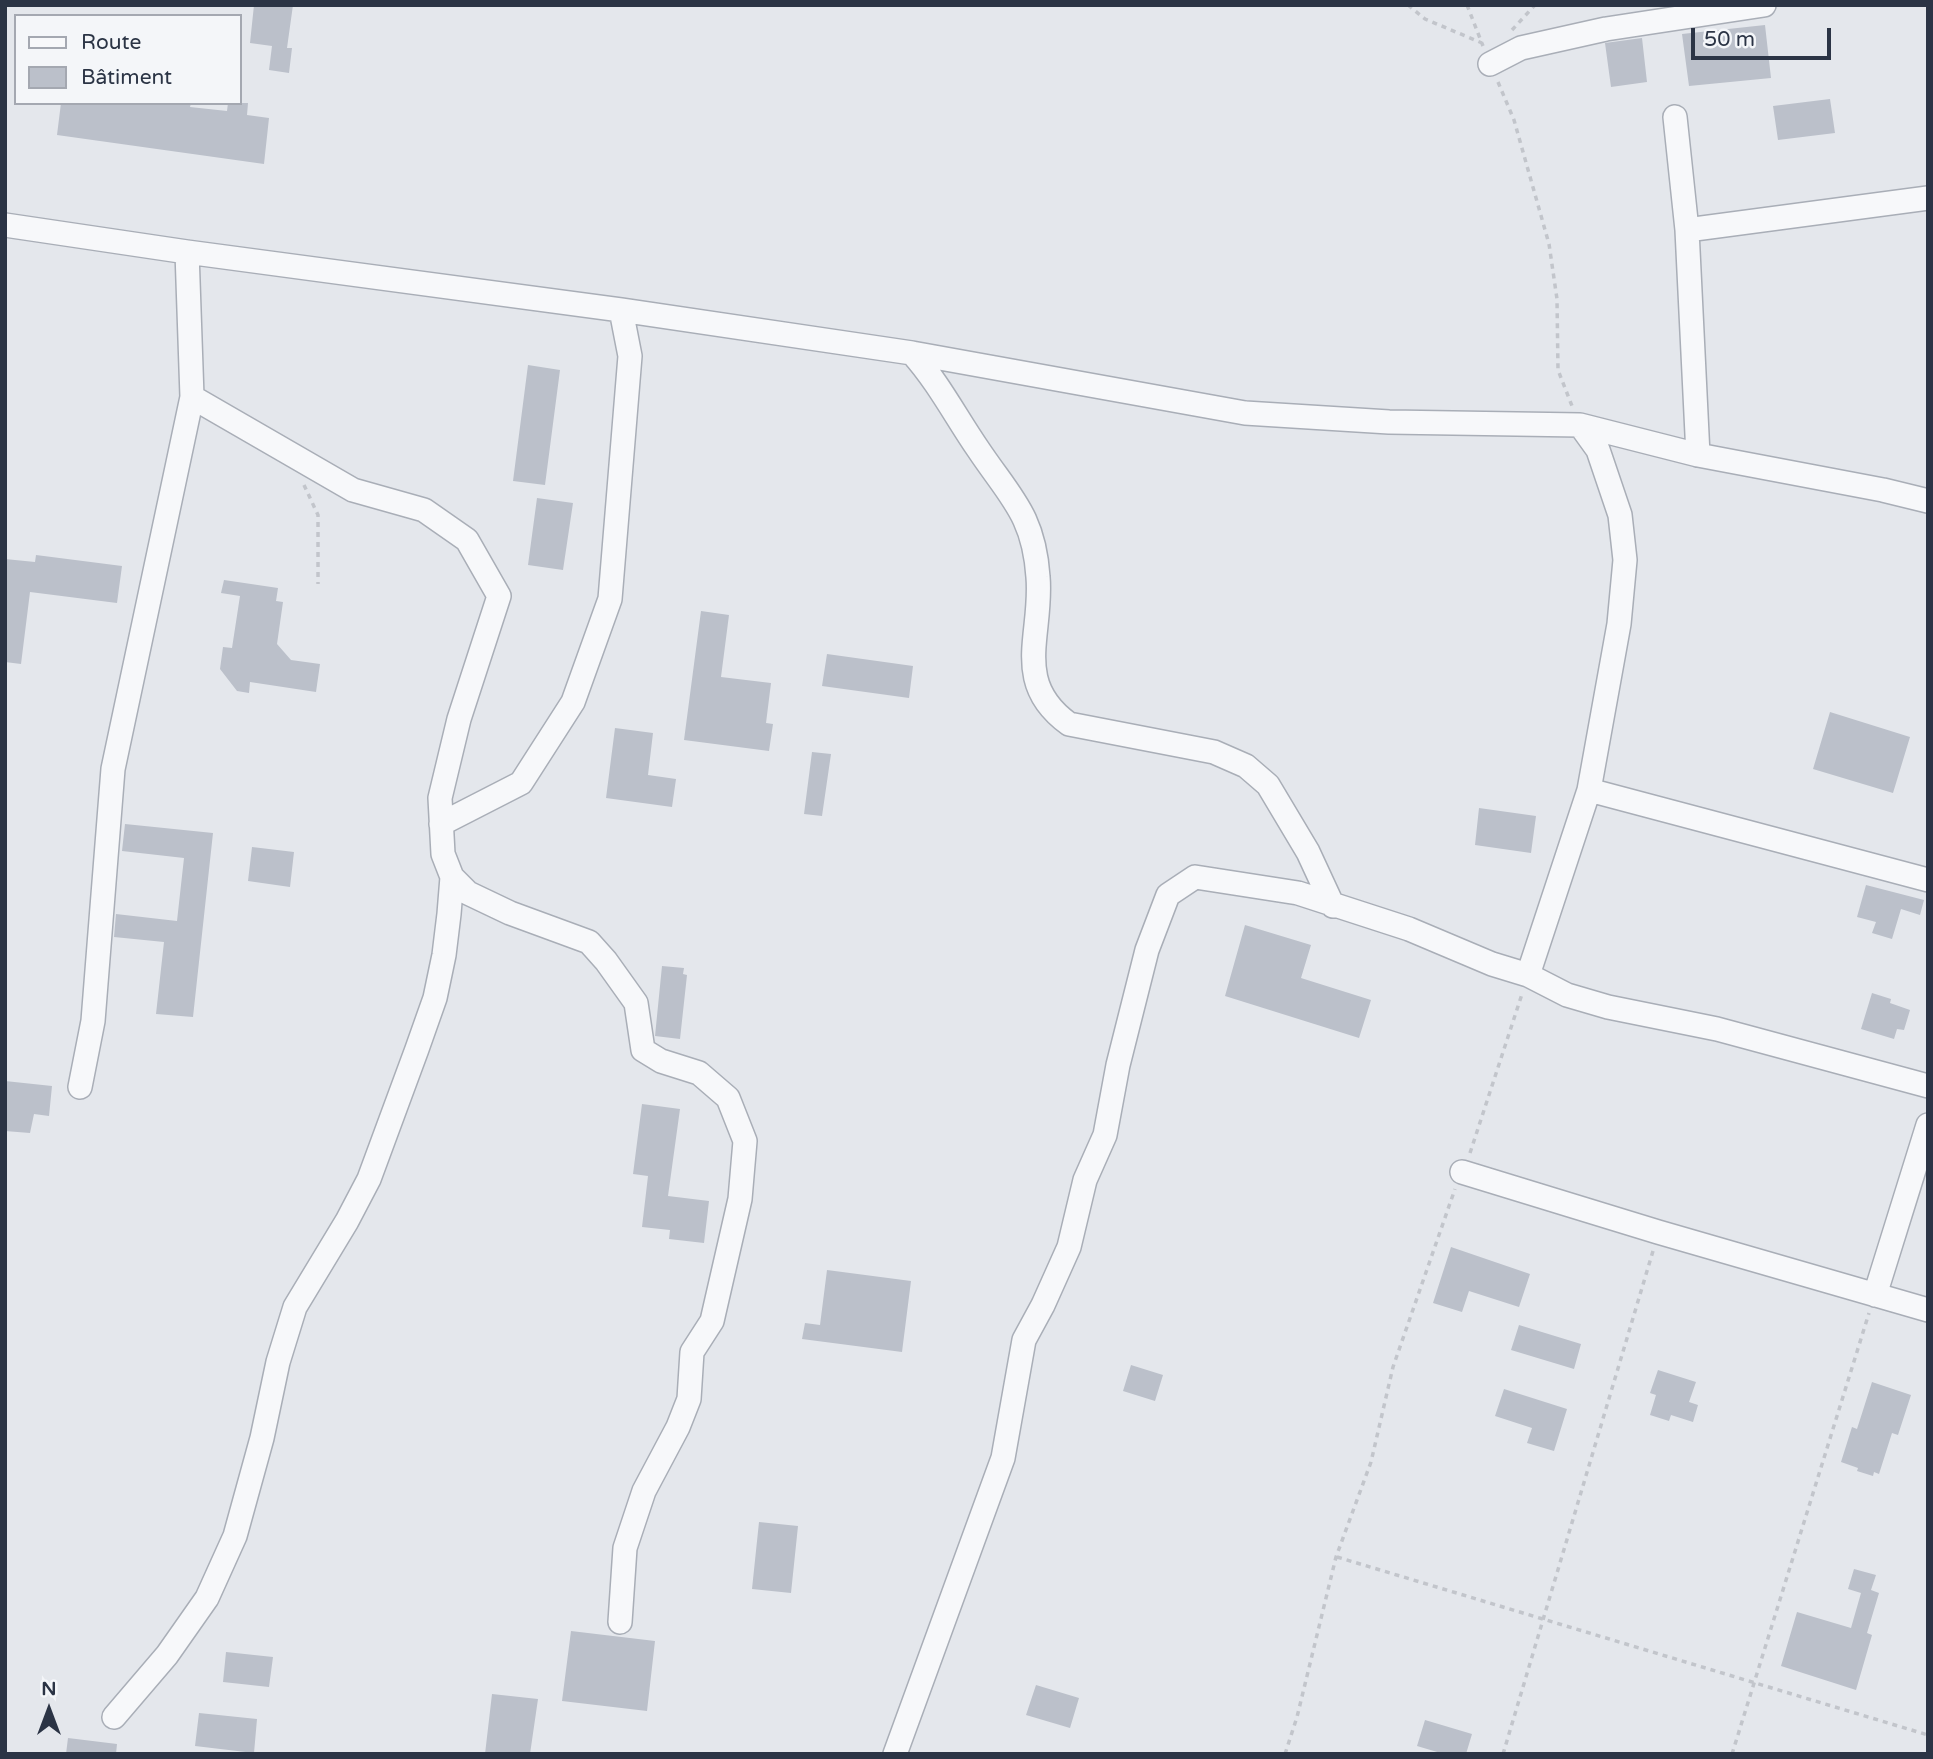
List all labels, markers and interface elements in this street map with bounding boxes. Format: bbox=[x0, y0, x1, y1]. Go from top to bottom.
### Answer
legend bbox=[14, 14, 242, 105]
scale bar bbox=[1695, 14, 1835, 58]
text: 50 m bbox=[1704, 27, 1755, 52]
text: Route bbox=[81, 30, 141, 55]
text: Bâtiment bbox=[81, 65, 172, 90]
north arrow bbox=[14, 1675, 84, 1745]
text: N bbox=[41, 1678, 57, 1700]

